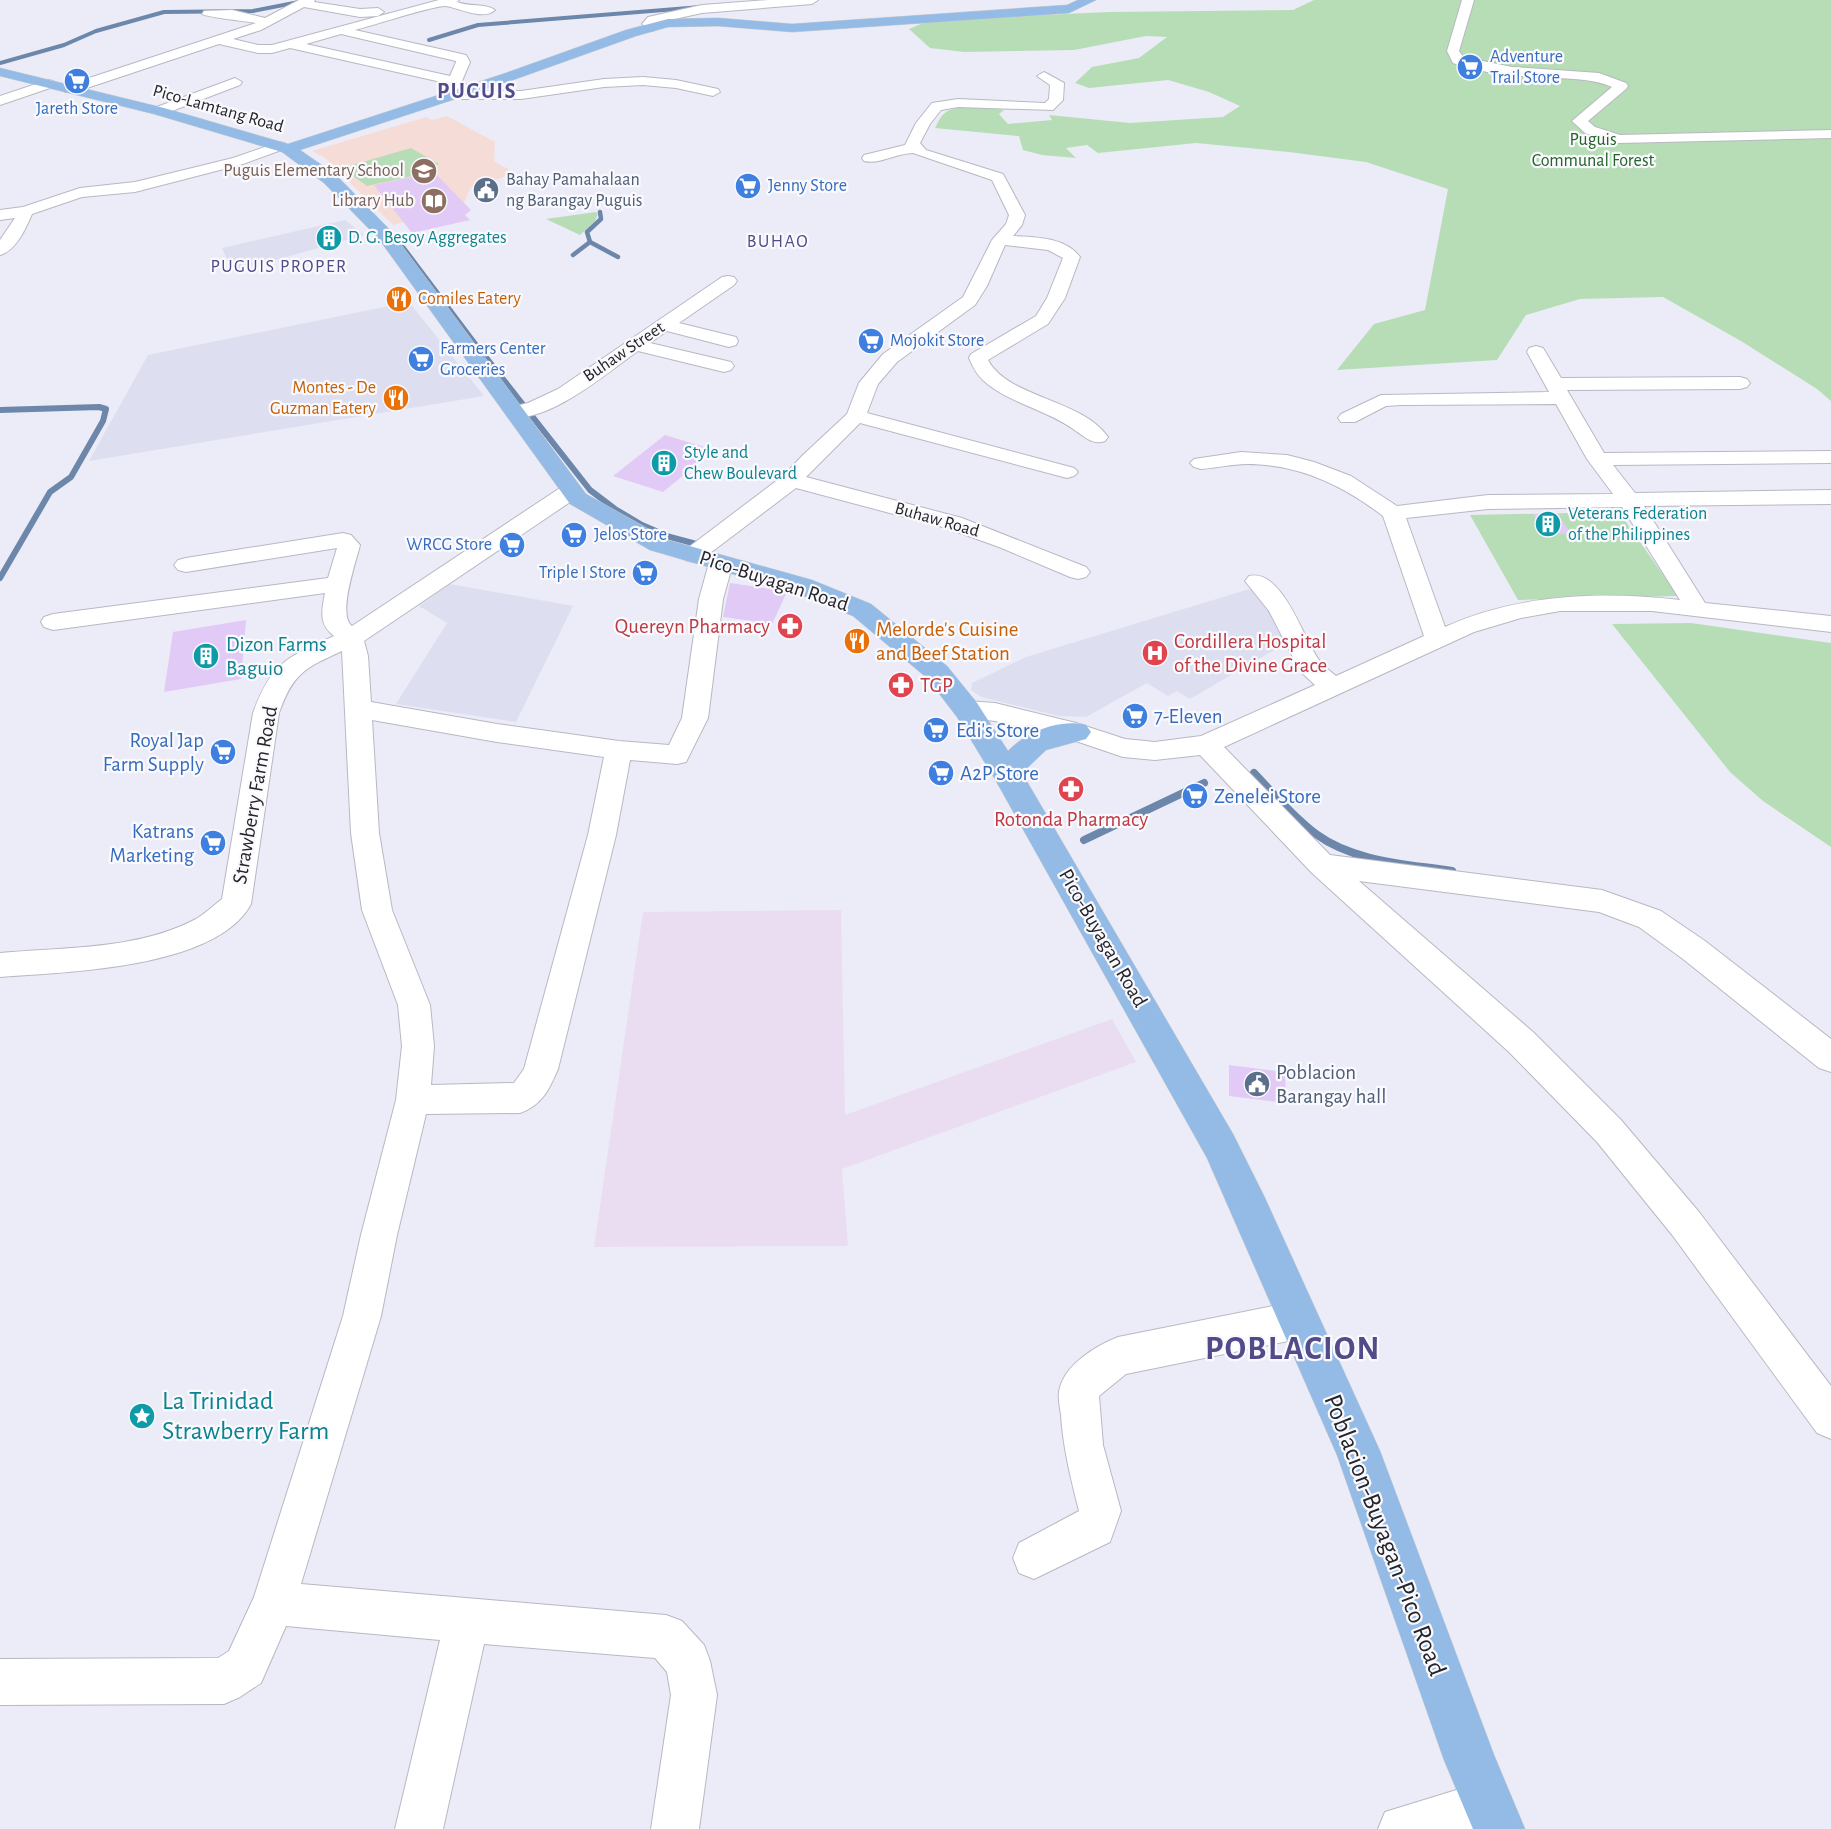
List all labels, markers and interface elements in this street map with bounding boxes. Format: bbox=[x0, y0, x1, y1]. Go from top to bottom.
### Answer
place label: Adventure Trail Store bbox=[1490, 48, 1563, 87]
supermarket icon: Adventure Trail Store bbox=[1455, 52, 1485, 82]
supermarket icon: Jareth Store bbox=[62, 66, 92, 96]
district label: PUGUIS bbox=[437, 80, 517, 102]
street label: Pico-Lamtang Road bbox=[151, 82, 285, 136]
place label: Jareth Store bbox=[36, 100, 118, 118]
park label: Puguis Communal Forest bbox=[1532, 131, 1655, 170]
school or university icon: Puguis Elementary School bbox=[409, 156, 439, 186]
place label: Puguis Elementary School bbox=[223, 162, 404, 180]
place label: Bahay Pamahalaan ng Barangay Puguis bbox=[506, 171, 642, 210]
supermarket icon: Jenny Store bbox=[733, 171, 763, 201]
public building icon: Bahay Pamahalaan ng Barangay Puguis bbox=[471, 175, 501, 205]
place label: Jenny Store bbox=[768, 177, 847, 195]
library icon: Library Hub bbox=[419, 186, 449, 216]
place label: Library Hub bbox=[332, 192, 414, 210]
building icon: D. G. Besoy Aggregates bbox=[314, 223, 344, 253]
place label: D. G. Besoy Aggregates bbox=[348, 229, 507, 247]
district label: BUHAO bbox=[747, 233, 809, 251]
district label: PUGUIS PROPER bbox=[210, 258, 348, 276]
restaurant icon: Comiles Eatery bbox=[384, 284, 414, 314]
place label: Comiles Eatery bbox=[418, 290, 521, 308]
street label: Buhaw Street bbox=[580, 318, 668, 386]
supermarket icon: Mojokit Store bbox=[856, 326, 886, 356]
place label: Mojokit Store bbox=[890, 332, 984, 350]
place label: Farmers Center Groceries bbox=[440, 340, 546, 379]
supermarket icon: Farmers Center Groceries bbox=[406, 344, 436, 374]
place label: Montes - De Guzman Eatery bbox=[270, 379, 376, 418]
restaurant icon: Montes - De Guzman Eatery bbox=[381, 383, 411, 413]
place label: Style and Chew Boulevard bbox=[684, 444, 797, 483]
building icon: Style and Chew Boulevard bbox=[649, 448, 679, 478]
street label: Buhaw Road bbox=[893, 499, 981, 541]
place label: Veterans Federation of the Philippines bbox=[1568, 505, 1707, 544]
building icon: Veterans Federation of the Philippines bbox=[1533, 509, 1563, 539]
supermarket icon: Jelos Store bbox=[559, 520, 589, 550]
place label: Jelos Store bbox=[594, 526, 667, 544]
supermarket icon: WRCG Store bbox=[497, 530, 527, 560]
place label: WRCG Store bbox=[406, 536, 492, 554]
street label: Pico-Buyagan Road bbox=[697, 547, 851, 615]
supermarket icon: Triple I Store bbox=[630, 558, 660, 588]
place label: Triple I Store bbox=[539, 564, 626, 582]
pharmacy icon: Quereyn Pharmacy bbox=[775, 611, 805, 641]
place label: Quereyn Pharmacy bbox=[615, 616, 770, 637]
place label: Melorde's Cuisine and Beef Station bbox=[876, 619, 1018, 664]
restaurant icon: Melorde's Cuisine and Beef Station bbox=[842, 626, 872, 656]
place label: Cordillera Hospital of the Divine Grace bbox=[1174, 631, 1327, 676]
place label: Dizon Farms Baguio bbox=[226, 634, 327, 679]
hospital icon: Cordillera Hospital of the Divine Grace bbox=[1140, 638, 1170, 668]
building icon: Dizon Farms Baguio bbox=[191, 641, 221, 671]
pharmacy icon: TGP bbox=[886, 670, 916, 700]
place label: TGP bbox=[920, 675, 953, 696]
supermarket icon: 7-Eleven bbox=[1120, 701, 1150, 731]
street label: Strawberry Farm Road bbox=[229, 704, 281, 886]
place label: 7-Eleven bbox=[1154, 706, 1223, 727]
supermarket icon: Edi's Store bbox=[921, 715, 951, 745]
place label: Edi's Store bbox=[956, 720, 1039, 741]
place label: Royal Jap Farm Supply bbox=[103, 730, 204, 775]
supermarket icon: Royal Jap Farm Supply bbox=[208, 737, 238, 767]
supermarket icon: A2P Store bbox=[926, 758, 956, 788]
place label: A2P Store bbox=[960, 763, 1039, 784]
pharmacy icon: Rotonda Pharmacy bbox=[1056, 774, 1086, 804]
supermarket icon: Zenelei Store bbox=[1180, 781, 1210, 811]
place label: Zenelei Store bbox=[1214, 786, 1321, 807]
place label: Rotonda Pharmacy bbox=[994, 809, 1148, 830]
place label: Katrans Marketing bbox=[110, 821, 195, 866]
supermarket icon: Katrans Marketing bbox=[198, 828, 228, 858]
street label: Pico-Buyagan Road bbox=[1055, 865, 1151, 1011]
place label: Poblacion Barangay hall bbox=[1276, 1062, 1386, 1107]
public building icon: Poblacion Barangay hall bbox=[1242, 1069, 1272, 1099]
district label: POBLACION bbox=[1205, 1333, 1381, 1366]
place label: La Trinidad Strawberry Farm bbox=[162, 1388, 329, 1444]
street label: Poblacion-Buyagan-Pico Road bbox=[1319, 1391, 1451, 1679]
place icon: La Trinidad Strawberry Farm bbox=[127, 1401, 157, 1431]

